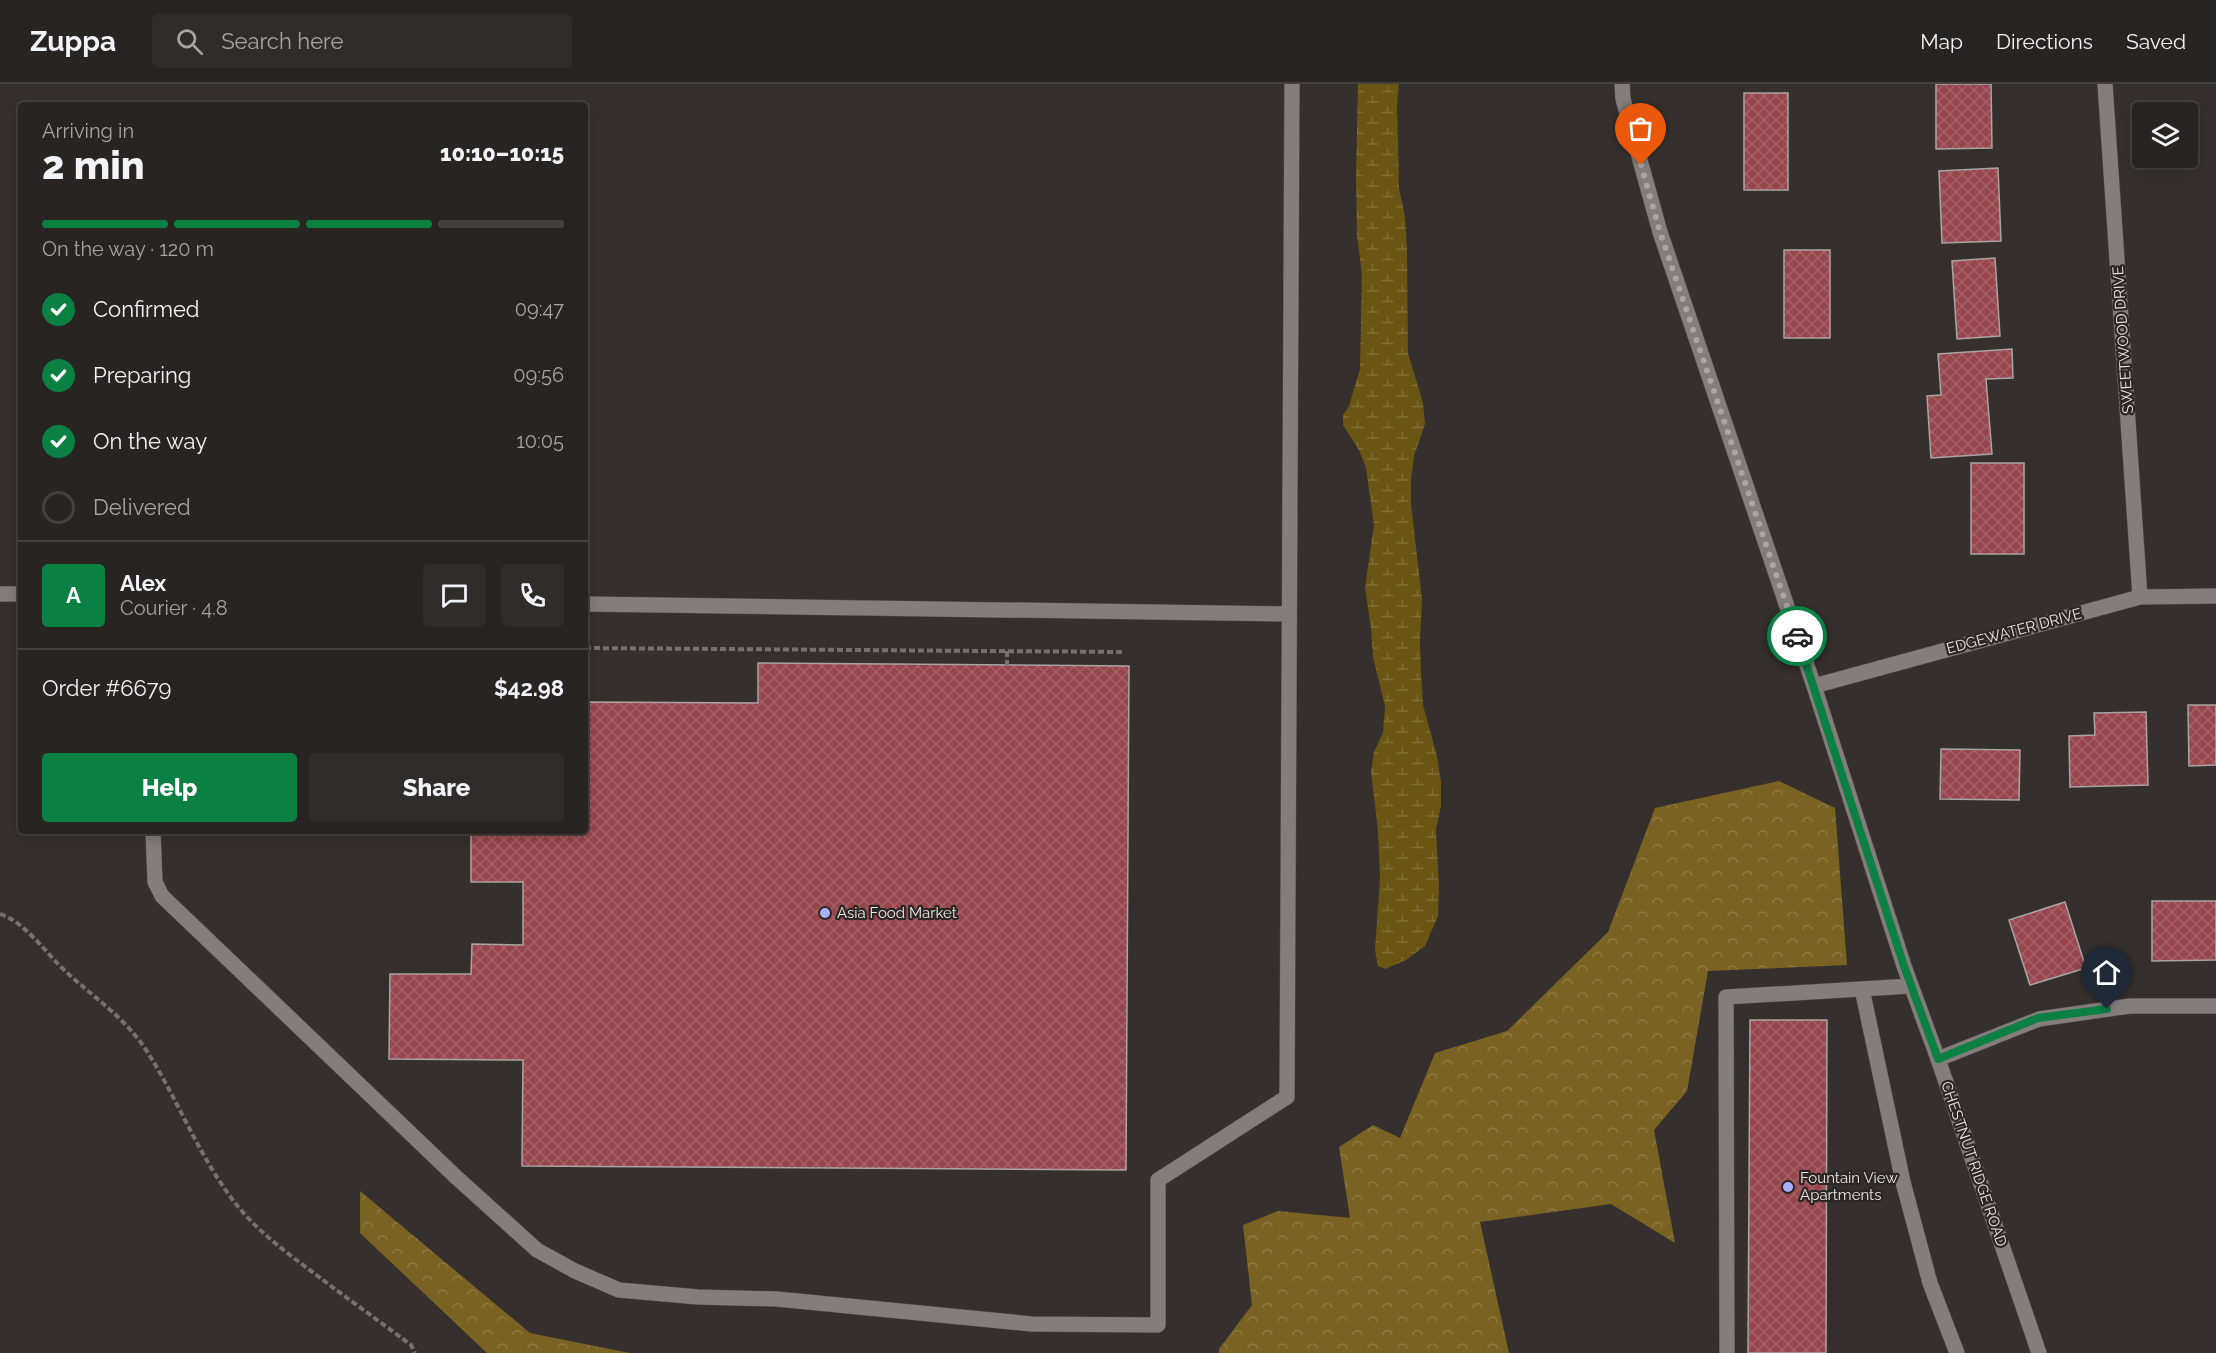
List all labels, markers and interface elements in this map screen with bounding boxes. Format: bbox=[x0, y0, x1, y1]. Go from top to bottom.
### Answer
search box bbox=[152, 14, 572, 68]
text: Zuppa bbox=[30, 25, 116, 58]
icon: search bbox=[173, 25, 206, 58]
text: Search here bbox=[221, 28, 343, 54]
text: Map bbox=[1920, 29, 1963, 54]
text: Directions bbox=[1996, 29, 2093, 54]
text: Saved bbox=[2126, 29, 2186, 54]
map controls bbox=[2132, 102, 2198, 168]
button: layers bbox=[2132, 102, 2198, 168]
pin bbox=[1615, 103, 1666, 165]
icon: bag bbox=[1624, 112, 1657, 145]
text: Arriving in bbox=[42, 119, 134, 143]
text: 10:10–10:15 bbox=[440, 140, 564, 166]
text: 2 min bbox=[42, 142, 145, 188]
text: On the way · 120 m bbox=[42, 237, 214, 261]
street label: SWEETWOOD DRIVE bbox=[2109, 266, 2137, 414]
icon: check bbox=[42, 293, 75, 326]
text: Confirmed bbox=[93, 296, 200, 322]
text: 09:47 bbox=[515, 297, 564, 321]
icon: check bbox=[42, 359, 75, 392]
text: Preparing bbox=[93, 362, 191, 388]
text: 09:56 bbox=[513, 363, 564, 387]
icon: check bbox=[42, 425, 75, 458]
text: On the way bbox=[93, 428, 207, 454]
text: 10:05 bbox=[516, 429, 564, 453]
text: Delivered bbox=[93, 494, 191, 520]
button: chat bbox=[423, 564, 486, 627]
button: phone bbox=[501, 564, 564, 627]
text: Alex bbox=[120, 570, 166, 596]
text: A bbox=[66, 582, 81, 608]
text: Courier · 4.8 bbox=[120, 596, 228, 620]
street label: EDGEWATER DRIVE bbox=[1944, 604, 2084, 658]
courier bbox=[1767, 606, 1827, 666]
icon: car bbox=[1781, 620, 1814, 653]
text: Order #6679 bbox=[42, 675, 171, 701]
text: $42.98 bbox=[494, 675, 564, 701]
button: Help bbox=[42, 753, 297, 822]
button: Share bbox=[309, 753, 564, 822]
place label: Asia Food Market bbox=[837, 904, 957, 922]
marker: Asia Food Market bbox=[818, 906, 832, 920]
pin bbox=[2081, 947, 2132, 1009]
icon: home bbox=[2090, 956, 2123, 989]
street label: CHESTNUT RIDGE ROAD bbox=[1937, 1079, 2011, 1249]
place label: Fountain View Apartments bbox=[1800, 1169, 1898, 1204]
marker: Fountain View Apartments bbox=[1781, 1180, 1795, 1194]

